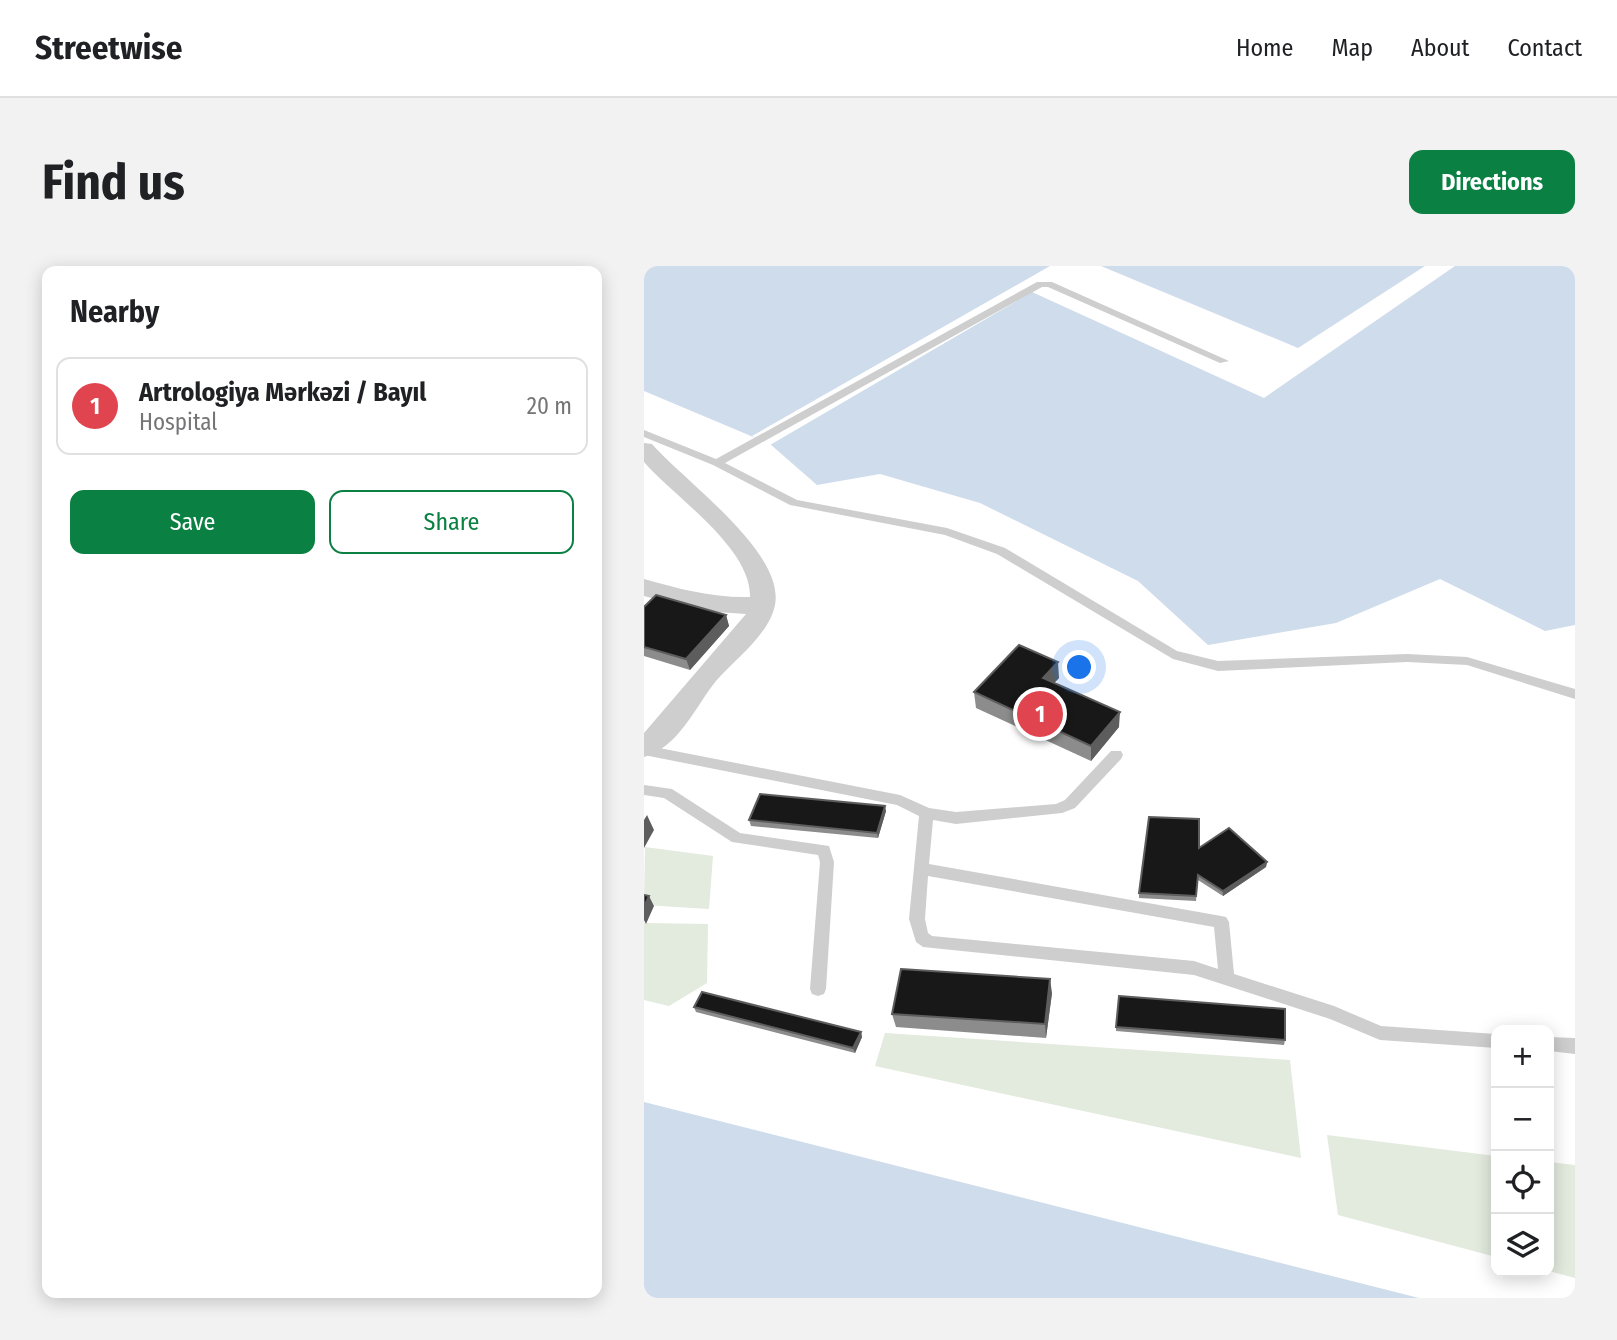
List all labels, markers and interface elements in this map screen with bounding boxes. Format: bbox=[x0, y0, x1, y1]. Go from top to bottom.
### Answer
text: Streetwise bbox=[35, 28, 182, 68]
text: Home bbox=[1236, 34, 1293, 62]
text: Map bbox=[1331, 34, 1373, 62]
text: About bbox=[1411, 34, 1469, 62]
text: Contact bbox=[1507, 34, 1582, 62]
button: Directions bbox=[1409, 150, 1575, 214]
text: Find us bbox=[42, 153, 185, 212]
text: Nearby bbox=[70, 294, 159, 330]
text: Artrologiya Mərkəzi / Bayıl bbox=[139, 377, 426, 408]
text: 1 bbox=[90, 392, 100, 420]
text: 20 m bbox=[527, 392, 572, 420]
text: Hospital bbox=[139, 408, 217, 436]
button: Save bbox=[70, 490, 315, 554]
button: Share bbox=[329, 490, 574, 554]
your location bbox=[1062, 650, 1096, 684]
pin: 1 bbox=[1017, 688, 1063, 740]
map controls bbox=[1491, 1025, 1554, 1277]
button: + bbox=[1491, 1025, 1554, 1088]
button: − bbox=[1491, 1088, 1554, 1151]
button: locate bbox=[1491, 1151, 1554, 1214]
button: layers bbox=[1491, 1214, 1554, 1277]

